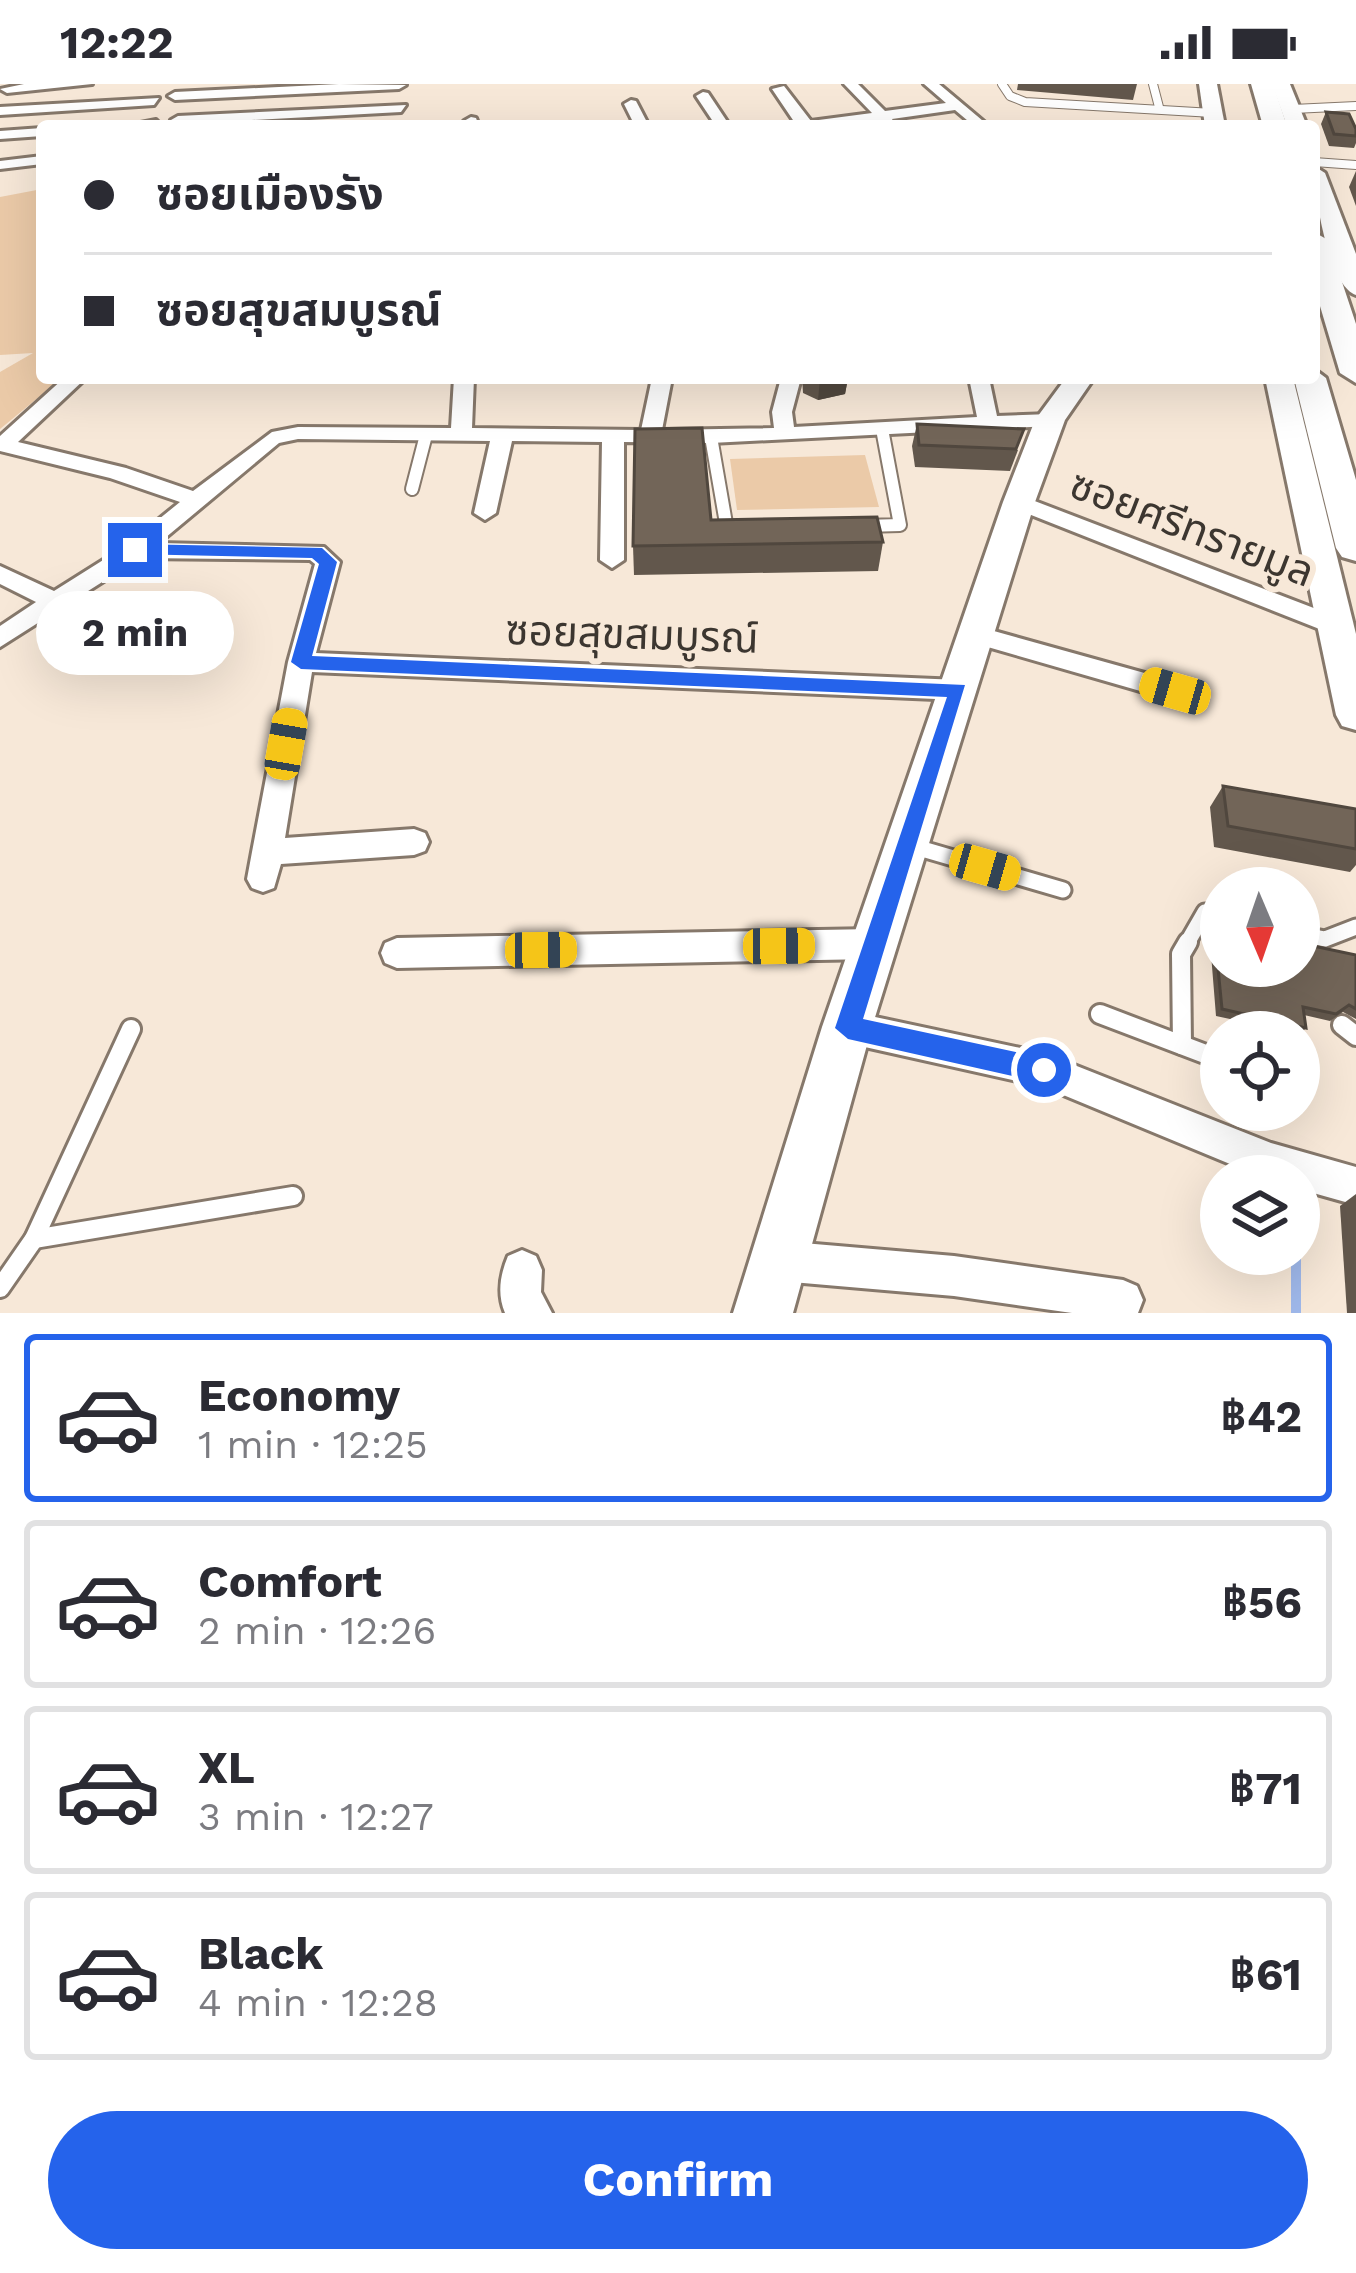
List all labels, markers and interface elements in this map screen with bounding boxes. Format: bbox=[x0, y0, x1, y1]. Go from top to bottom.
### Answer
text: 12:22 bbox=[60, 16, 173, 69]
text: ซอยเมืองรัง bbox=[156, 167, 384, 220]
text: ซอยสุขสมบูรณ์ bbox=[156, 283, 442, 336]
street label: ซอยศรีทรายมูล bbox=[1063, 459, 1321, 598]
route end bbox=[108, 523, 162, 577]
callout: 2 min bbox=[36, 592, 234, 676]
street label: ซอยสุขสมบูรณ์ bbox=[505, 605, 759, 664]
text: 2 min bbox=[82, 610, 188, 655]
car bbox=[1135, 664, 1215, 718]
car bbox=[262, 705, 310, 783]
car bbox=[945, 840, 1025, 894]
north arrow bbox=[1200, 867, 1320, 987]
map controls bbox=[1200, 867, 1320, 1275]
car bbox=[743, 927, 815, 965]
car bbox=[505, 931, 577, 969]
button: locate bbox=[1200, 1011, 1320, 1131]
route start bbox=[1017, 1043, 1071, 1097]
button: layers bbox=[1200, 1155, 1320, 1275]
icon: car bbox=[54, 1364, 162, 1472]
text: Economy bbox=[198, 1369, 400, 1422]
text: ฿42 bbox=[1221, 1390, 1302, 1443]
text: 1 min · 12:25 bbox=[198, 1422, 428, 1467]
icon: car bbox=[54, 1550, 162, 1658]
text: Comfort bbox=[198, 1555, 382, 1608]
text: ฿56 bbox=[1222, 1576, 1302, 1629]
text: 2 min · 12:26 bbox=[198, 1608, 436, 1653]
icon: car bbox=[54, 1736, 162, 1844]
text: XL bbox=[198, 1741, 255, 1794]
text: ฿71 bbox=[1229, 1762, 1302, 1815]
text: 3 min · 12:27 bbox=[198, 1794, 434, 1839]
icon: car bbox=[54, 1922, 162, 2030]
text: Black bbox=[198, 1927, 323, 1980]
text: ฿61 bbox=[1230, 1948, 1302, 2001]
text: 4 min · 12:28 bbox=[198, 1980, 438, 2025]
button: Confirm bbox=[48, 2111, 1308, 2249]

